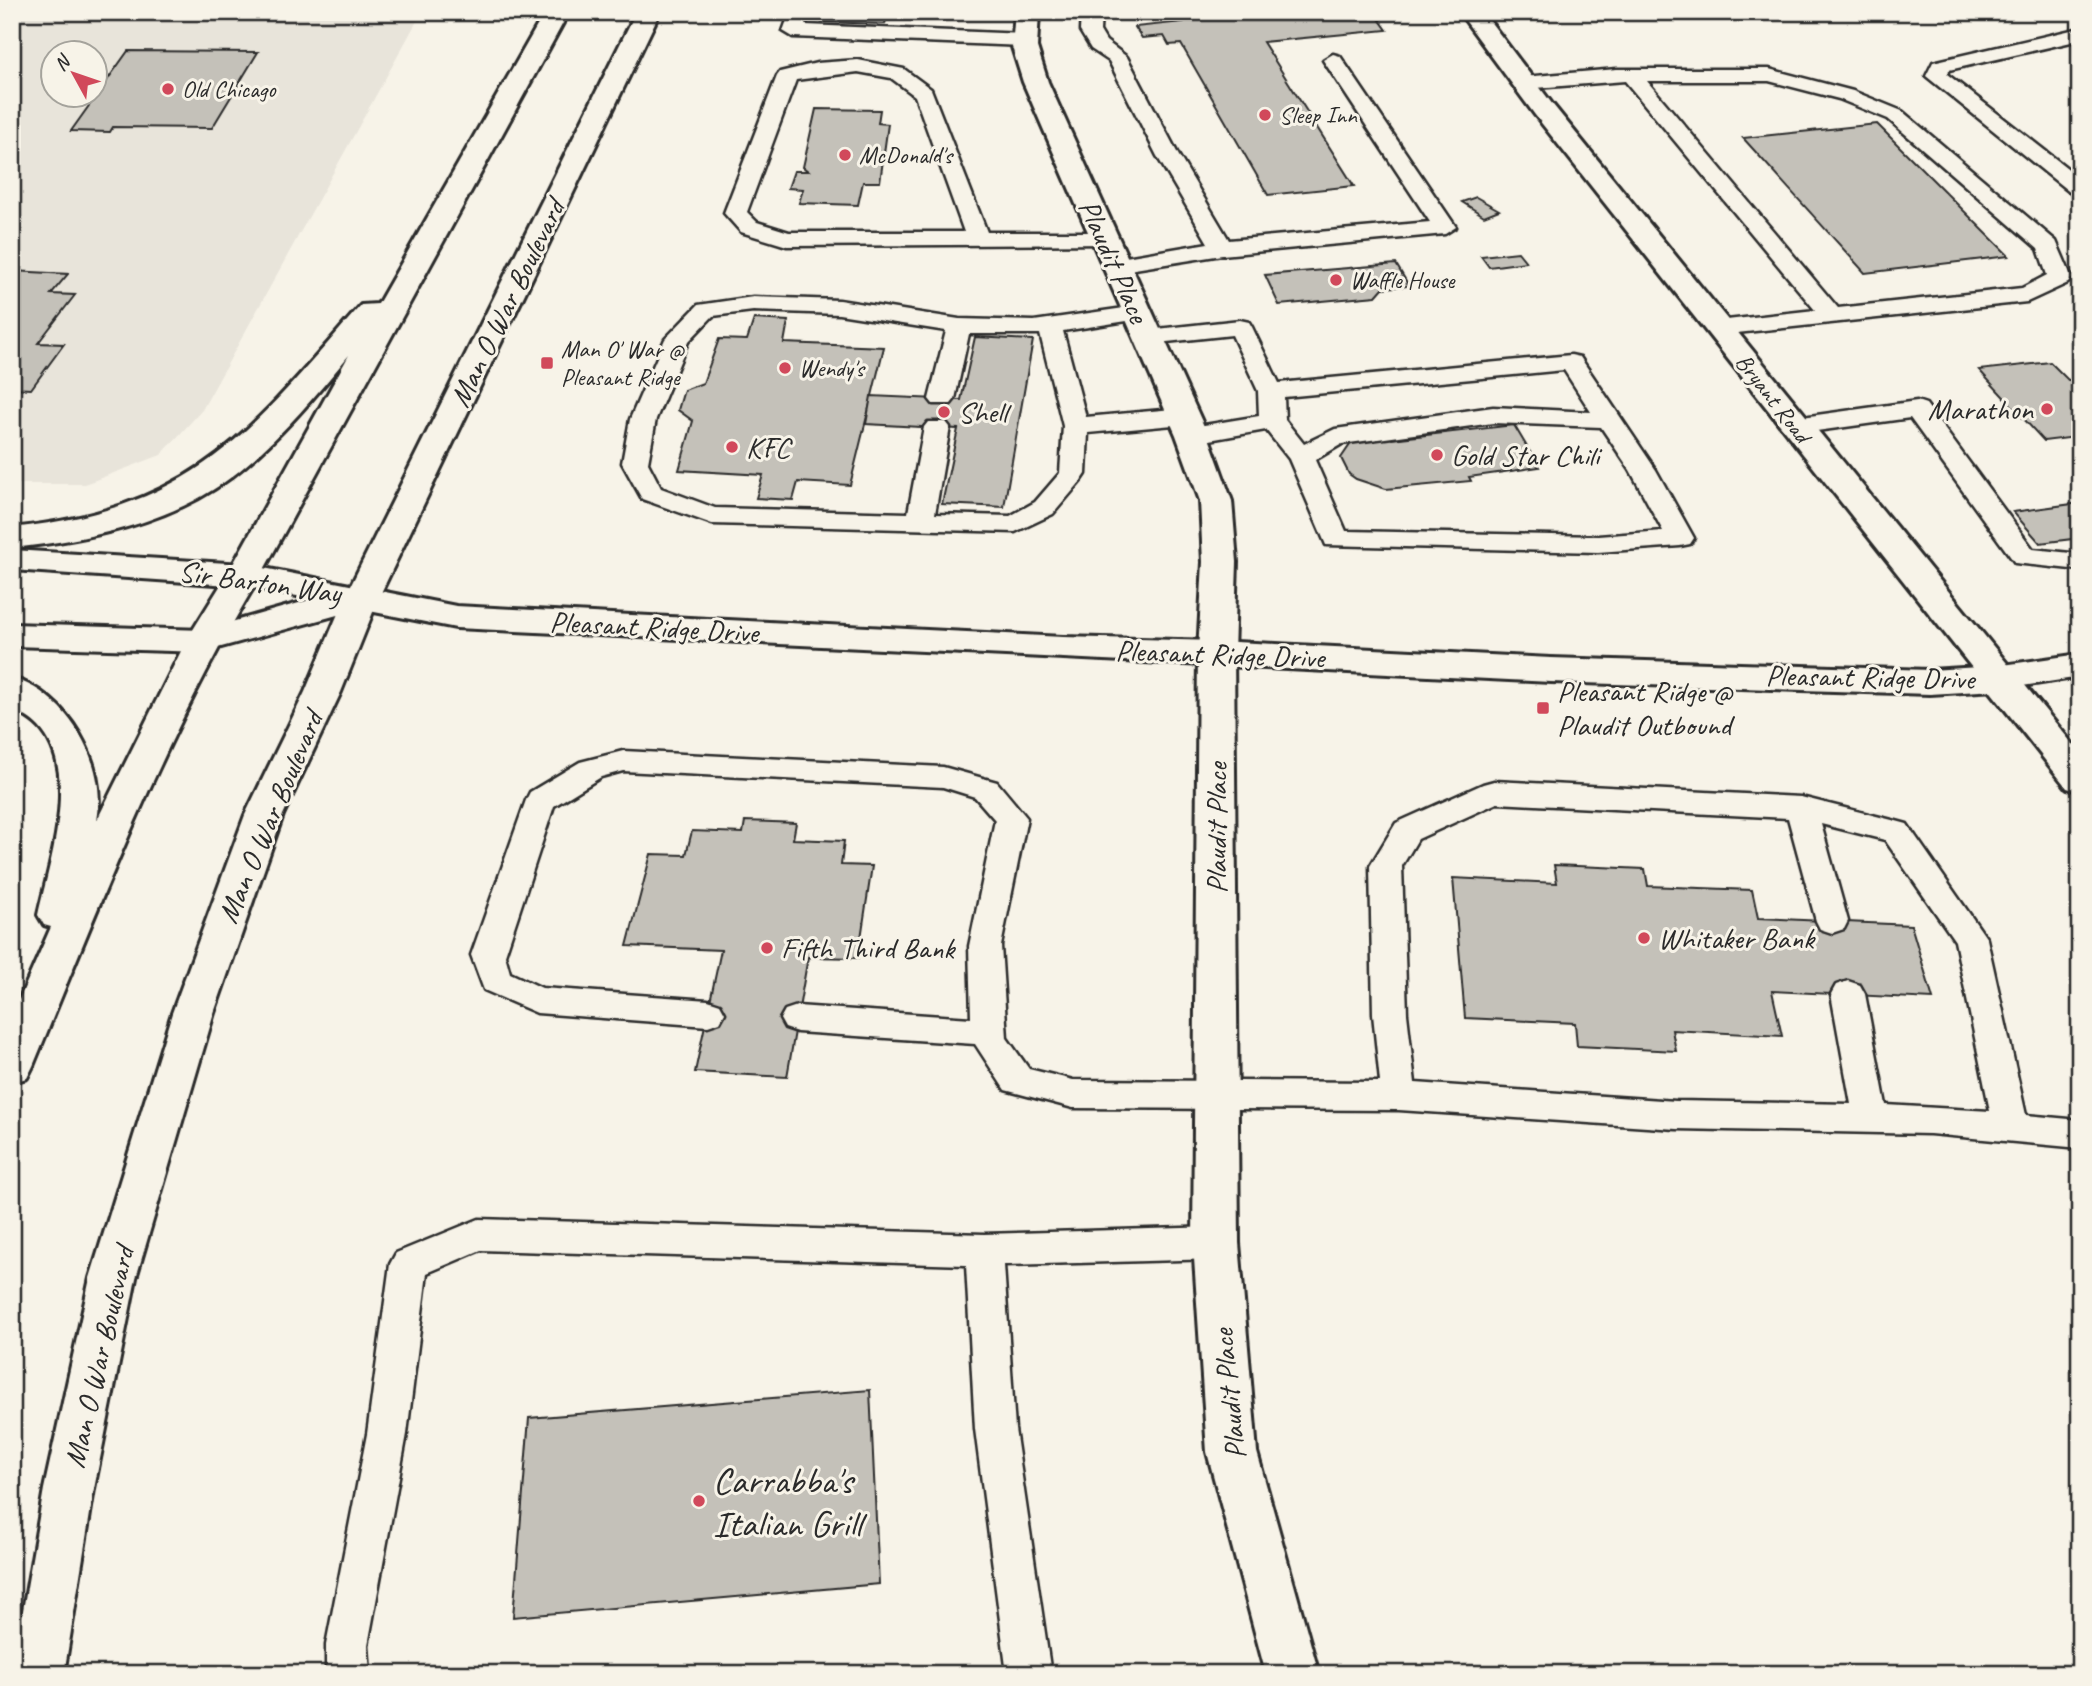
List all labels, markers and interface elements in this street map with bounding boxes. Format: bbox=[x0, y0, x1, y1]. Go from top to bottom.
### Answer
north arrow bbox=[38, 38, 108, 108]
text: N bbox=[49, 49, 77, 76]
place label: Old Chicago bbox=[182, 74, 277, 104]
marker: Old Chicago bbox=[160, 81, 176, 97]
place label: Sleep Inn bbox=[1279, 100, 1358, 130]
marker: Sleep Inn bbox=[1257, 107, 1273, 123]
place label: McDonald's bbox=[859, 140, 955, 170]
marker: McDonald's bbox=[837, 147, 853, 163]
street label: Man O War Boulevard bbox=[440, 189, 575, 413]
street label: Plaudit Place bbox=[1070, 194, 1159, 331]
place label: Waffle House bbox=[1350, 265, 1457, 295]
marker: Waffle House bbox=[1328, 272, 1344, 288]
place label: Man O' War @ Pleasant Ridge bbox=[561, 334, 685, 392]
street label: Bryant Road bbox=[1729, 347, 1819, 451]
place label: Wendy's bbox=[799, 353, 867, 383]
marker: Man O' War @ Pleasant Ridge bbox=[539, 355, 555, 371]
marker: Wendy's bbox=[777, 360, 793, 376]
place label: Marathon bbox=[1928, 390, 2034, 428]
place label: Shell bbox=[958, 393, 1012, 431]
marker: Marathon bbox=[2039, 401, 2055, 417]
marker: Shell bbox=[936, 404, 952, 420]
place label: KFC bbox=[746, 428, 793, 466]
place label: Gold Star Chili bbox=[1451, 436, 1603, 474]
marker: KFC bbox=[724, 439, 740, 455]
marker: Gold Star Chili bbox=[1429, 447, 1445, 463]
street label: Sir Barton Way bbox=[177, 552, 345, 612]
street label: Pleasant Ridge Drive bbox=[549, 603, 762, 652]
street label: Pleasant Ridge Drive bbox=[1115, 631, 1327, 677]
street label: Pleasant Ridge Drive bbox=[1765, 656, 1977, 698]
place label: Pleasant Ridge @ Plaudit Outbound bbox=[1557, 672, 1735, 744]
marker: Pleasant Ridge @ Plaudit Outbound bbox=[1535, 700, 1551, 716]
street label: Man O War Boulevard bbox=[208, 702, 333, 928]
street label: Plaudit Place bbox=[1197, 760, 1235, 893]
place label: Whitaker Bank bbox=[1658, 919, 1816, 957]
place label: Fifth Third Bank bbox=[781, 929, 956, 967]
marker: Whitaker Bank bbox=[1636, 930, 1652, 946]
marker: Fifth Third Bank bbox=[759, 940, 775, 956]
street label: Man O War Boulevard bbox=[55, 1239, 144, 1471]
street label: Plaudit Place bbox=[1203, 1325, 1255, 1461]
place label: Carrabba's Italian Grill bbox=[713, 1457, 867, 1547]
marker: Carrabba's Italian Grill bbox=[691, 1493, 707, 1509]

